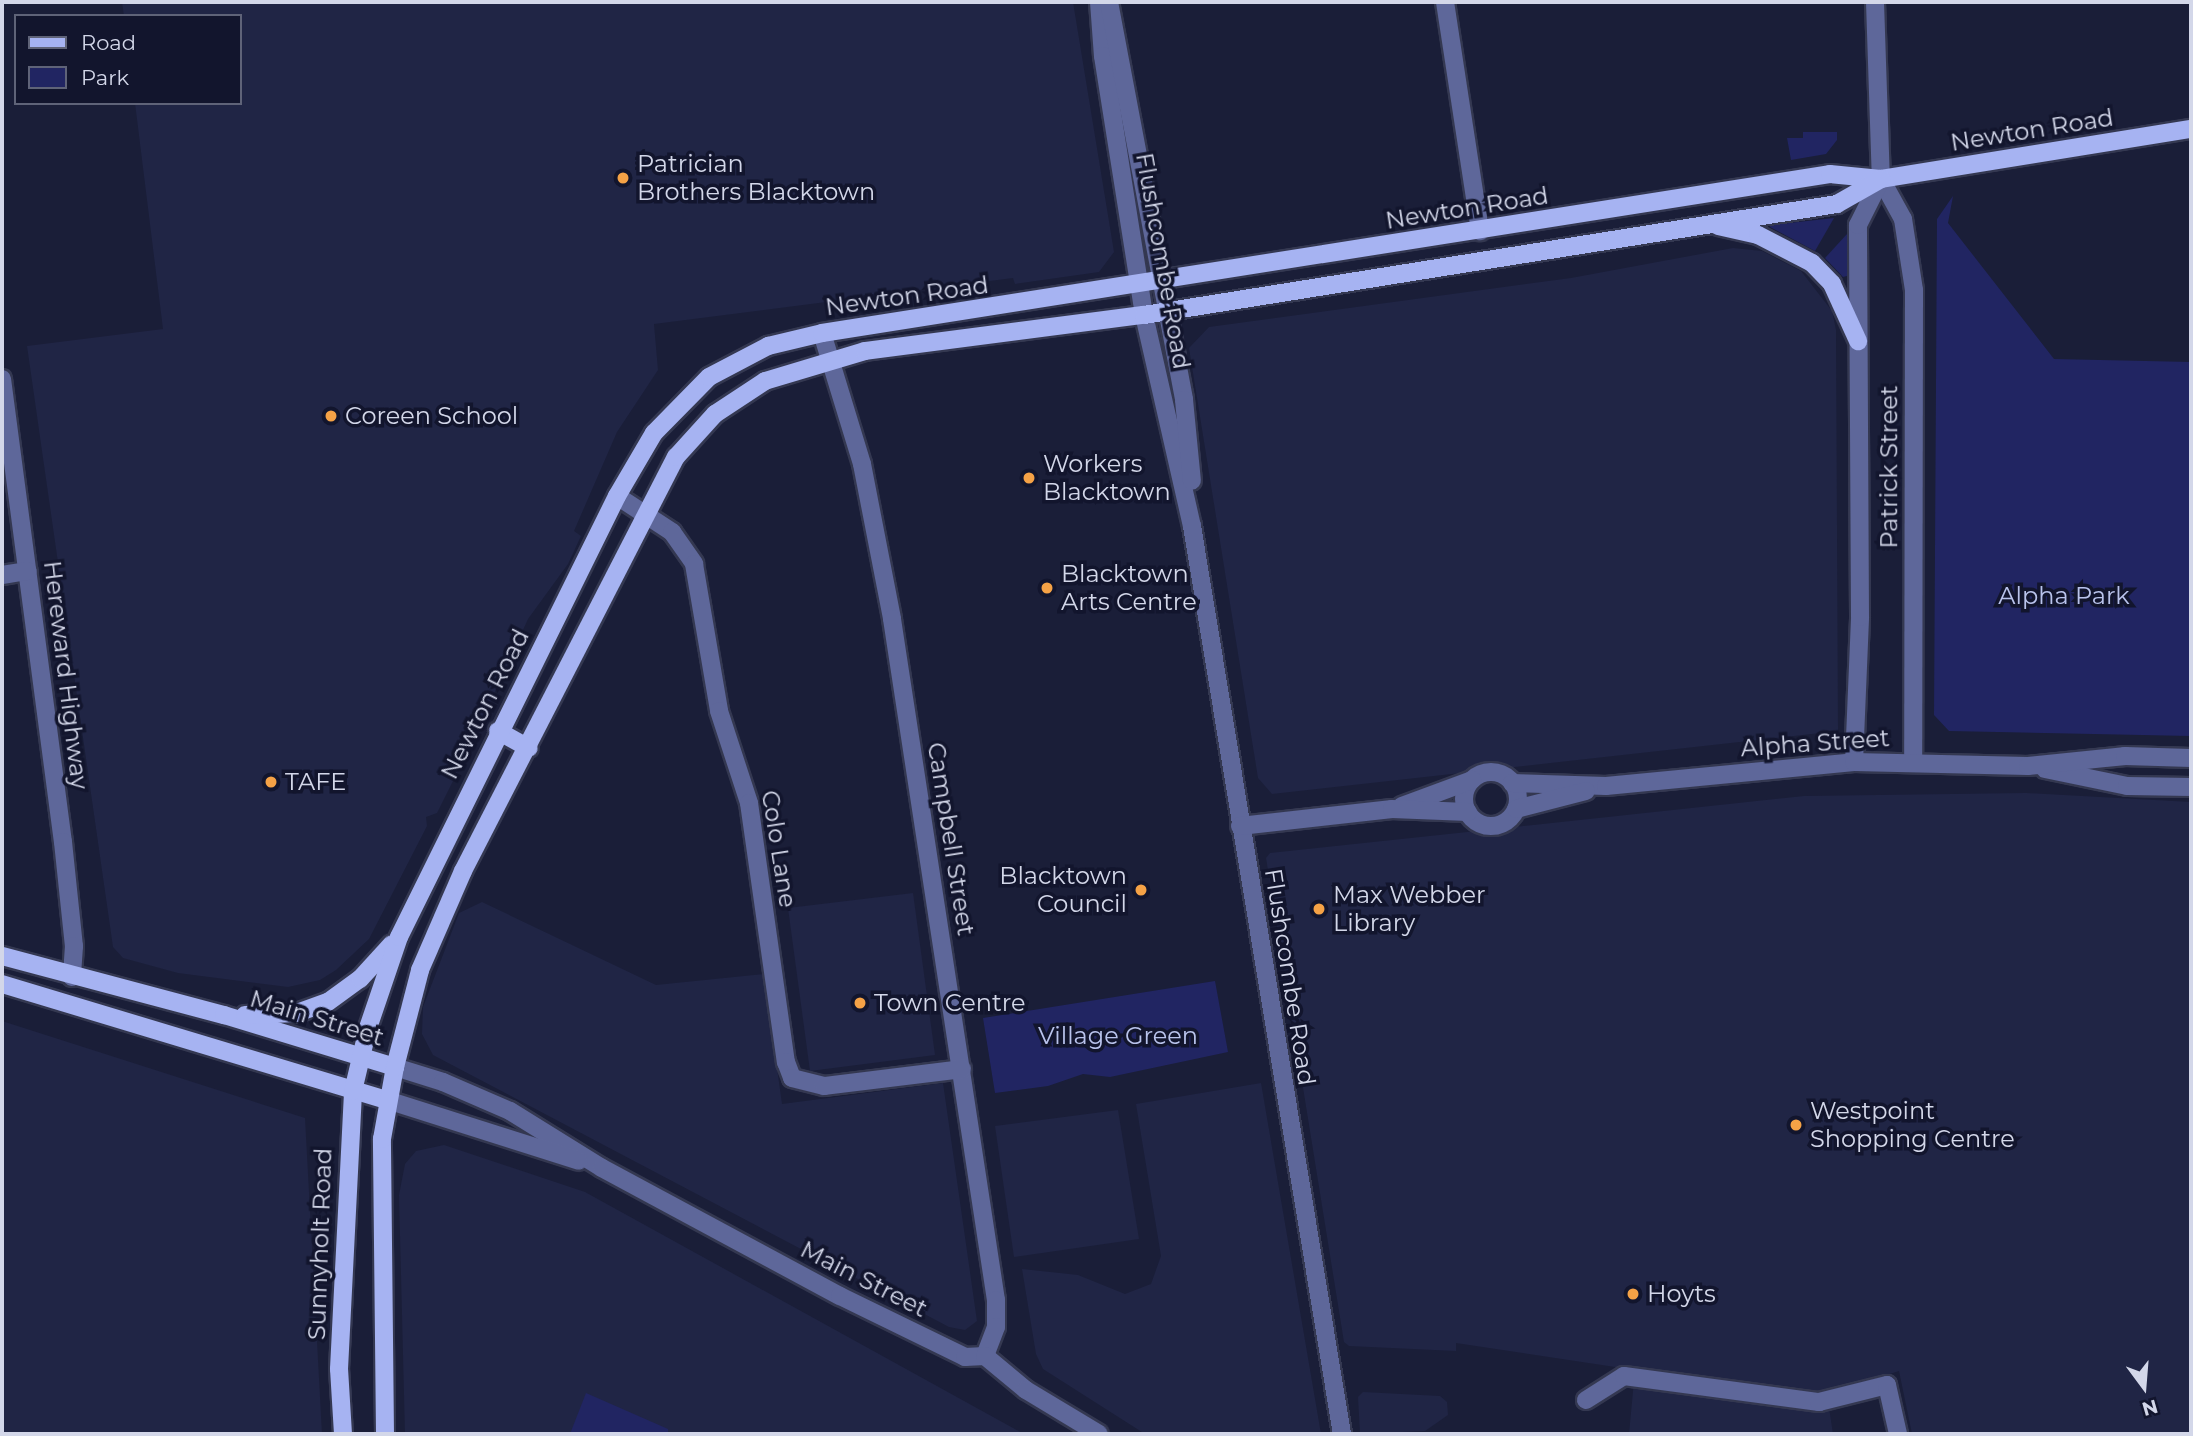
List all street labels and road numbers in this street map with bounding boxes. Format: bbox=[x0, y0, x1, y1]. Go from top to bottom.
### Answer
street label: Newton Road bbox=[1948, 103, 2116, 157]
street label: Flushcombe Road bbox=[1130, 151, 1196, 371]
street label: Newton Road bbox=[1383, 181, 1551, 235]
street label: Newton Road bbox=[823, 270, 991, 322]
street label: Patrick Street bbox=[1875, 385, 1903, 549]
street label: Hereward Highway bbox=[38, 559, 94, 791]
street label: Newton Road bbox=[435, 624, 535, 784]
street label: Alpha Street bbox=[1740, 723, 1890, 763]
street label: Campbell Street bbox=[922, 740, 980, 938]
street label: Colo Lane bbox=[756, 788, 802, 910]
street label: Flushcombe Road bbox=[1259, 866, 1321, 1088]
street label: Main Street bbox=[247, 984, 387, 1052]
street label: Sunnyholt Road bbox=[302, 1147, 338, 1341]
street label: Main Street bbox=[796, 1235, 932, 1323]

